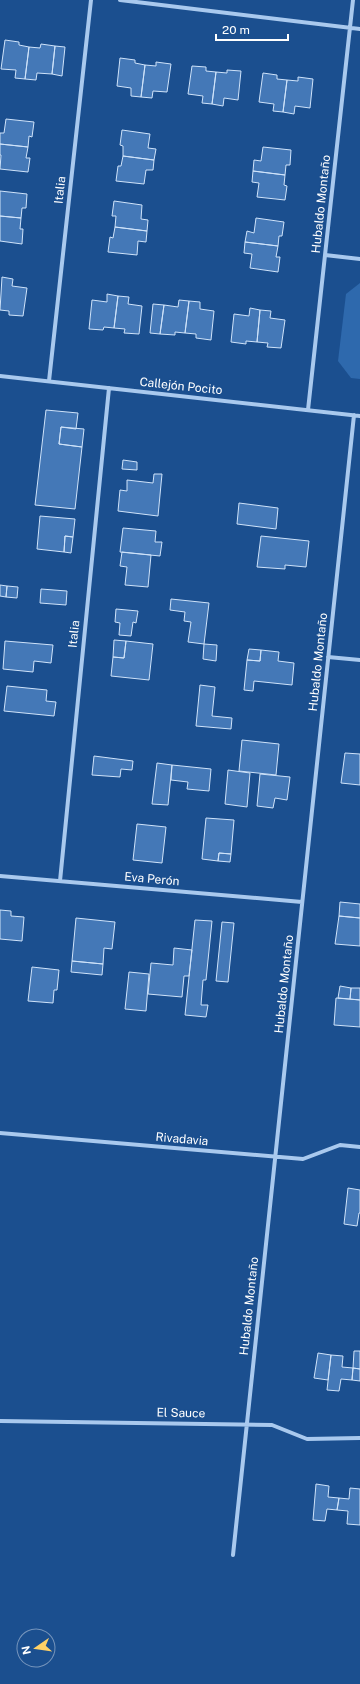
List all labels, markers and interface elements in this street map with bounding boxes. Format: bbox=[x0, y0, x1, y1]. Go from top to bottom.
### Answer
scale bar bbox=[216, 16, 288, 42]
text: 20 m bbox=[222, 23, 250, 37]
street label: Hubaldo Montaño bbox=[309, 154, 333, 254]
street label: Italia bbox=[52, 175, 68, 205]
street label: Callejón Pocito bbox=[139, 375, 223, 397]
street label: Hubaldo Montaño bbox=[306, 612, 330, 712]
street label: Italia bbox=[66, 619, 82, 649]
street label: Eva Perón bbox=[124, 870, 180, 888]
street label: Hubaldo Montaño bbox=[272, 934, 296, 1034]
street label: Rivadavia bbox=[155, 1130, 209, 1148]
street label: Hubaldo Montaño bbox=[237, 1256, 261, 1356]
street label: El Sauce bbox=[157, 1406, 206, 1420]
north arrow bbox=[16, 1628, 56, 1668]
text: N bbox=[19, 1645, 33, 1656]

